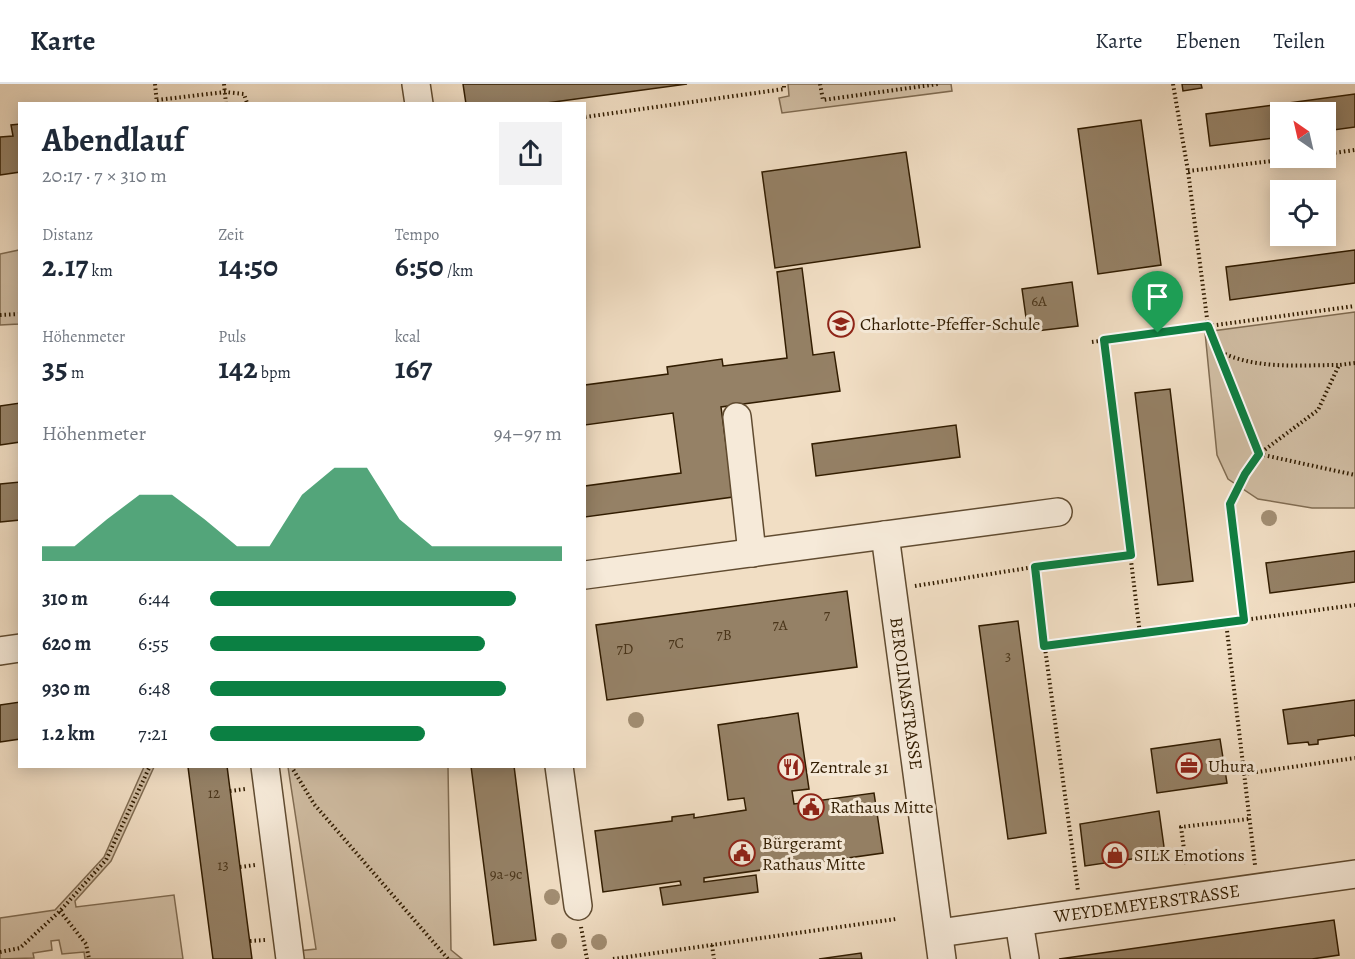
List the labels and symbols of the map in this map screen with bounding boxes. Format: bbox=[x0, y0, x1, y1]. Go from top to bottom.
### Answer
north arrow bbox=[1270, 102, 1336, 168]
pin bbox=[1132, 271, 1183, 333]
house number: 6A bbox=[1031, 291, 1047, 311]
school or university icon: Charlotte-Pfeffer-Schule bbox=[826, 309, 856, 339]
place label: Charlotte-Pfeffer-Schule bbox=[860, 312, 1040, 336]
house number: 7 bbox=[824, 605, 831, 625]
house number: 7A bbox=[772, 615, 788, 635]
street label: BEROLINASTRASSE bbox=[884, 616, 928, 771]
house number: 7B bbox=[716, 625, 732, 645]
house number: 7C bbox=[668, 633, 684, 653]
house number: 7D bbox=[617, 639, 633, 659]
house number: 3 bbox=[1005, 646, 1011, 666]
office icon: Uhura bbox=[1174, 751, 1204, 781]
restaurant icon: Zentrale 31 bbox=[776, 752, 806, 782]
place label: Uhura bbox=[1208, 754, 1255, 778]
place label: Zentrale 31 bbox=[810, 755, 889, 779]
house number: 12 bbox=[208, 783, 220, 803]
public building icon: Rathaus Mitte bbox=[796, 792, 826, 822]
place label: Rathaus Mitte bbox=[830, 795, 934, 819]
place label: Bürgeramt Rathaus Mitte bbox=[762, 831, 866, 876]
public building icon: Bürgeramt Rathaus Mitte bbox=[727, 838, 757, 868]
shop icon: SILK Emotions bbox=[1100, 840, 1130, 870]
place label: SILK Emotions bbox=[1134, 843, 1245, 867]
house number: 13 bbox=[217, 855, 229, 875]
house number: 9a-9c bbox=[490, 864, 522, 884]
street label: WEYDEMEYERSTRASSE bbox=[1052, 878, 1241, 929]

